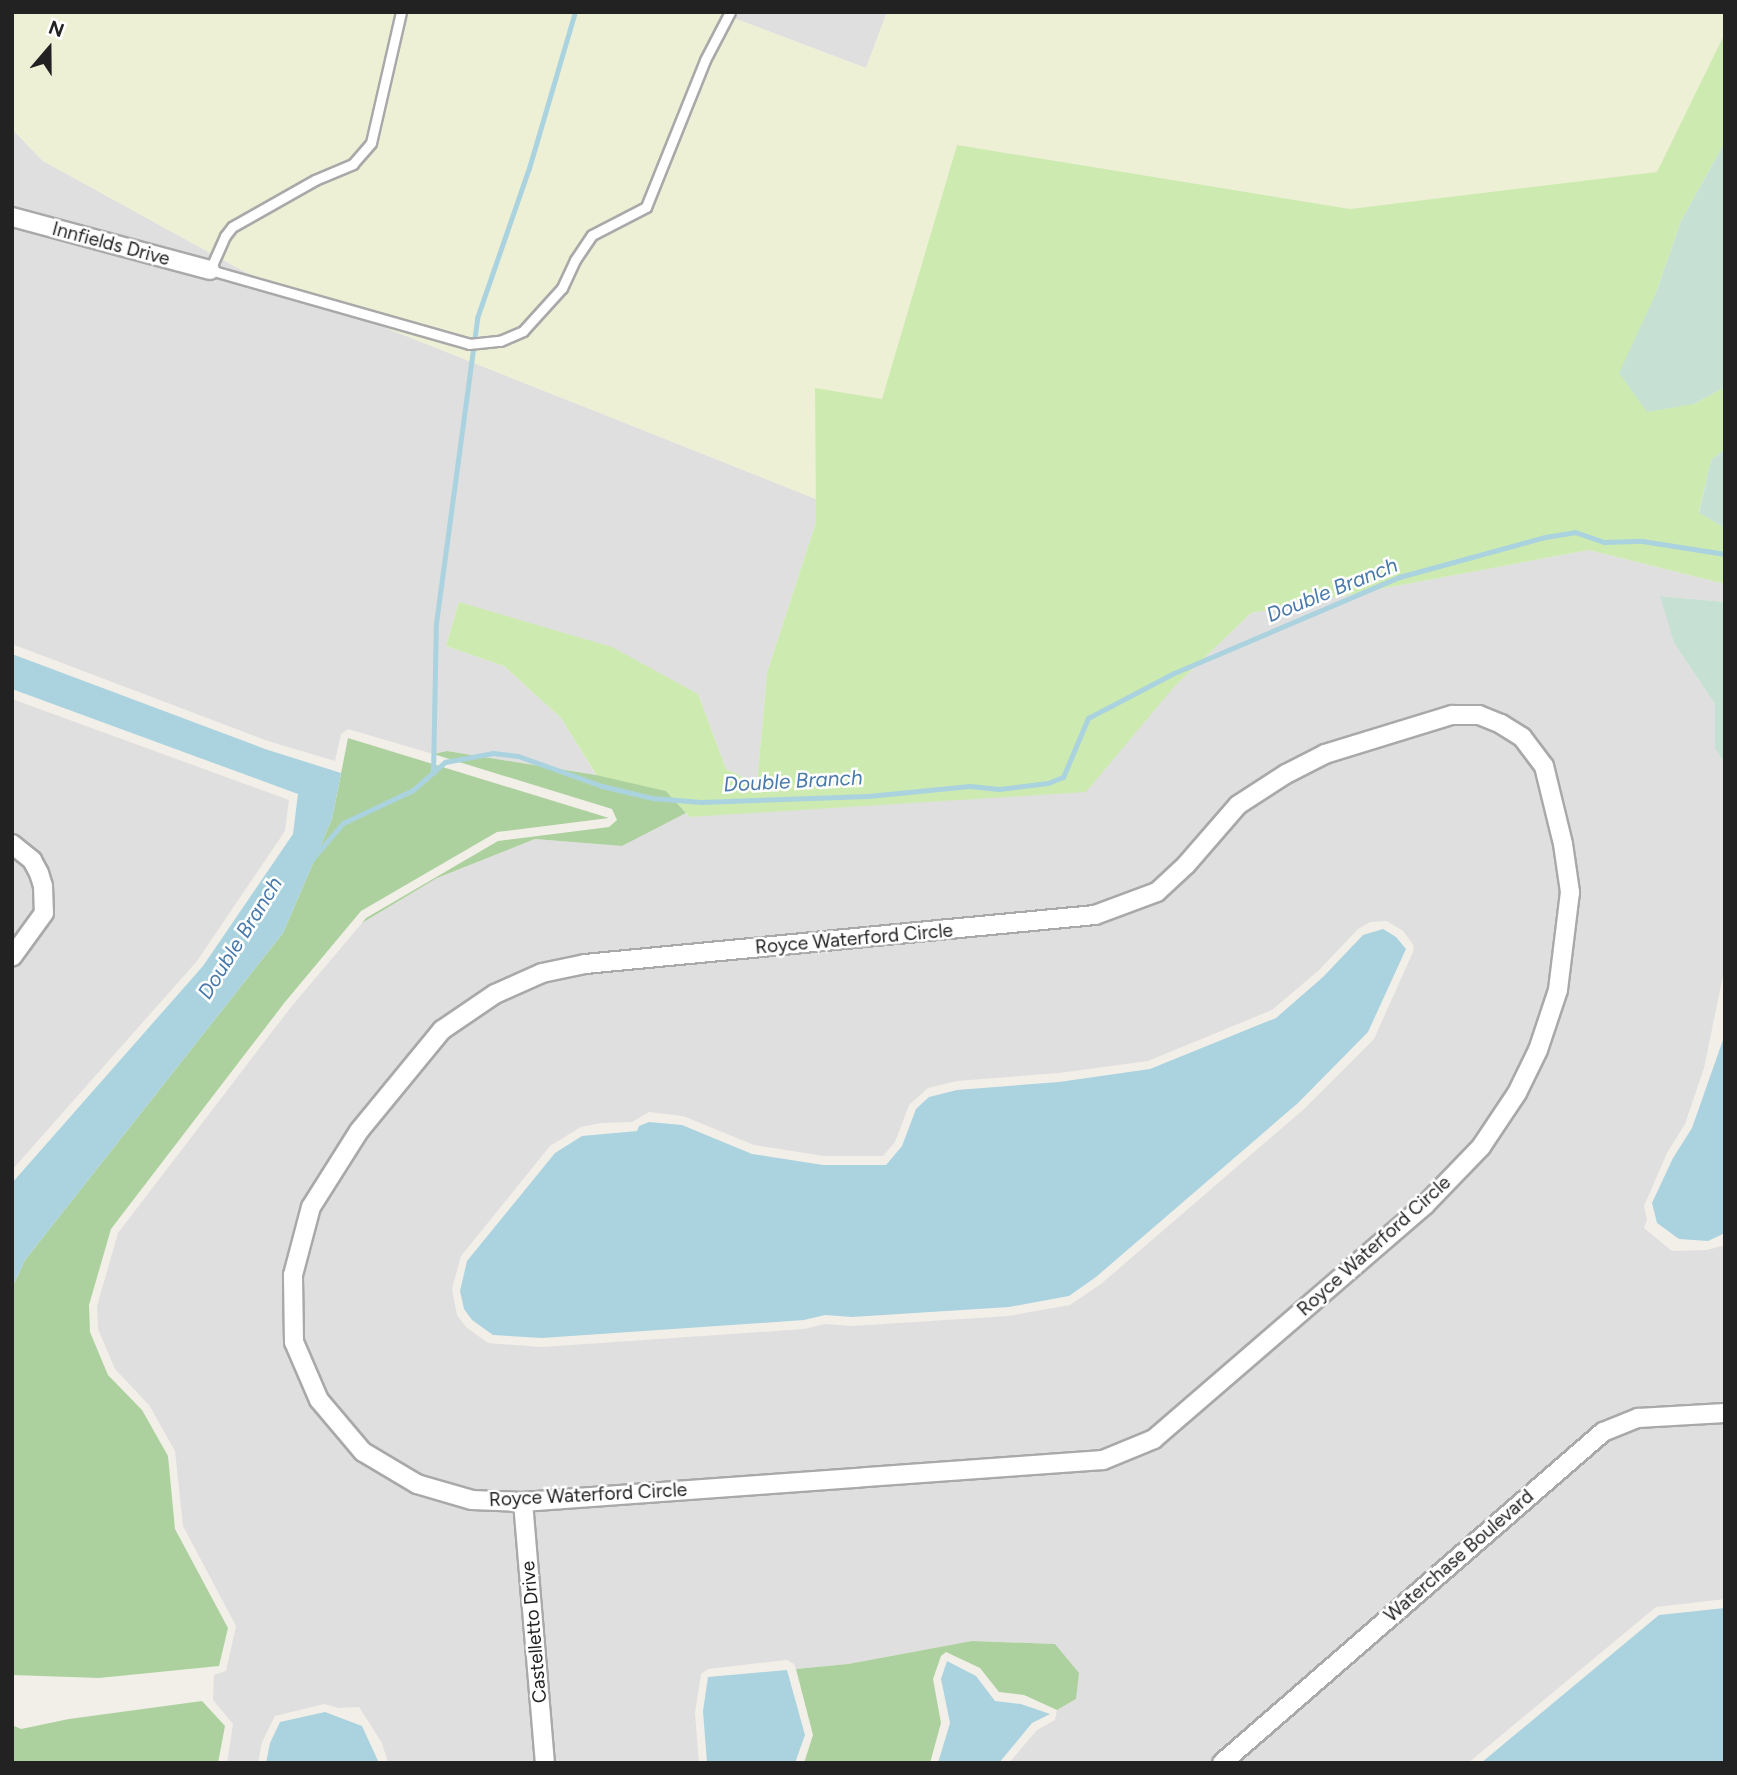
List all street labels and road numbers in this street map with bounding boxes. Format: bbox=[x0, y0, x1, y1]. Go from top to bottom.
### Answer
street label: Innfields Drive bbox=[50, 217, 172, 271]
street label: Royce Waterford Circle bbox=[754, 919, 954, 959]
street label: Royce Waterford Circle bbox=[1293, 1171, 1455, 1321]
street label: Royce Waterford Circle bbox=[488, 1478, 688, 1512]
street label: Waterchase Boulevard bbox=[1380, 1485, 1538, 1627]
street label: Castelletto Drive bbox=[516, 1560, 552, 1704]

